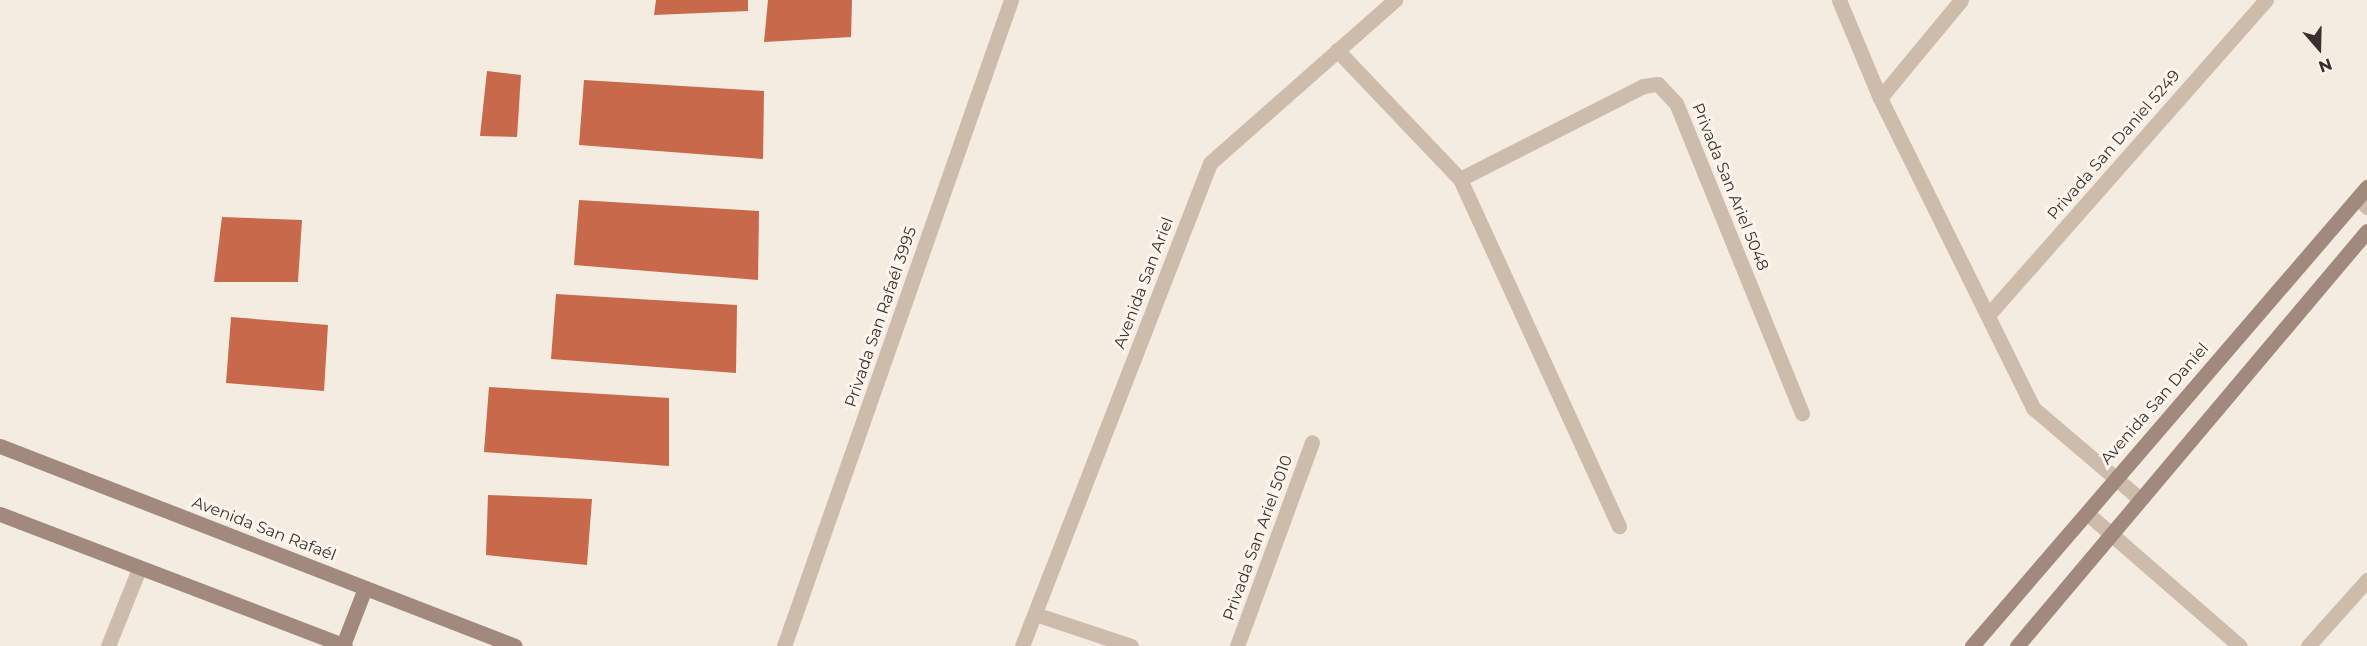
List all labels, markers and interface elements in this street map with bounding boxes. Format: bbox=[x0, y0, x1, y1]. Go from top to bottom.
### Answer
north arrow bbox=[2289, 18, 2349, 78]
text: N bbox=[2316, 54, 2335, 77]
street label: Privada San Daniel 5249 bbox=[2044, 66, 2184, 224]
street label: Privada San Ariel 5048 bbox=[1688, 100, 1772, 274]
street label: Avenida San Ariel bbox=[1110, 215, 1178, 351]
street label: Privada San Rafaél 3995 bbox=[841, 224, 921, 410]
street label: Avenida San Daniel bbox=[2097, 339, 2213, 469]
street label: Privada San Ariel 5010 bbox=[1219, 453, 1297, 623]
street label: Avenida San Rafaél bbox=[189, 493, 339, 565]

